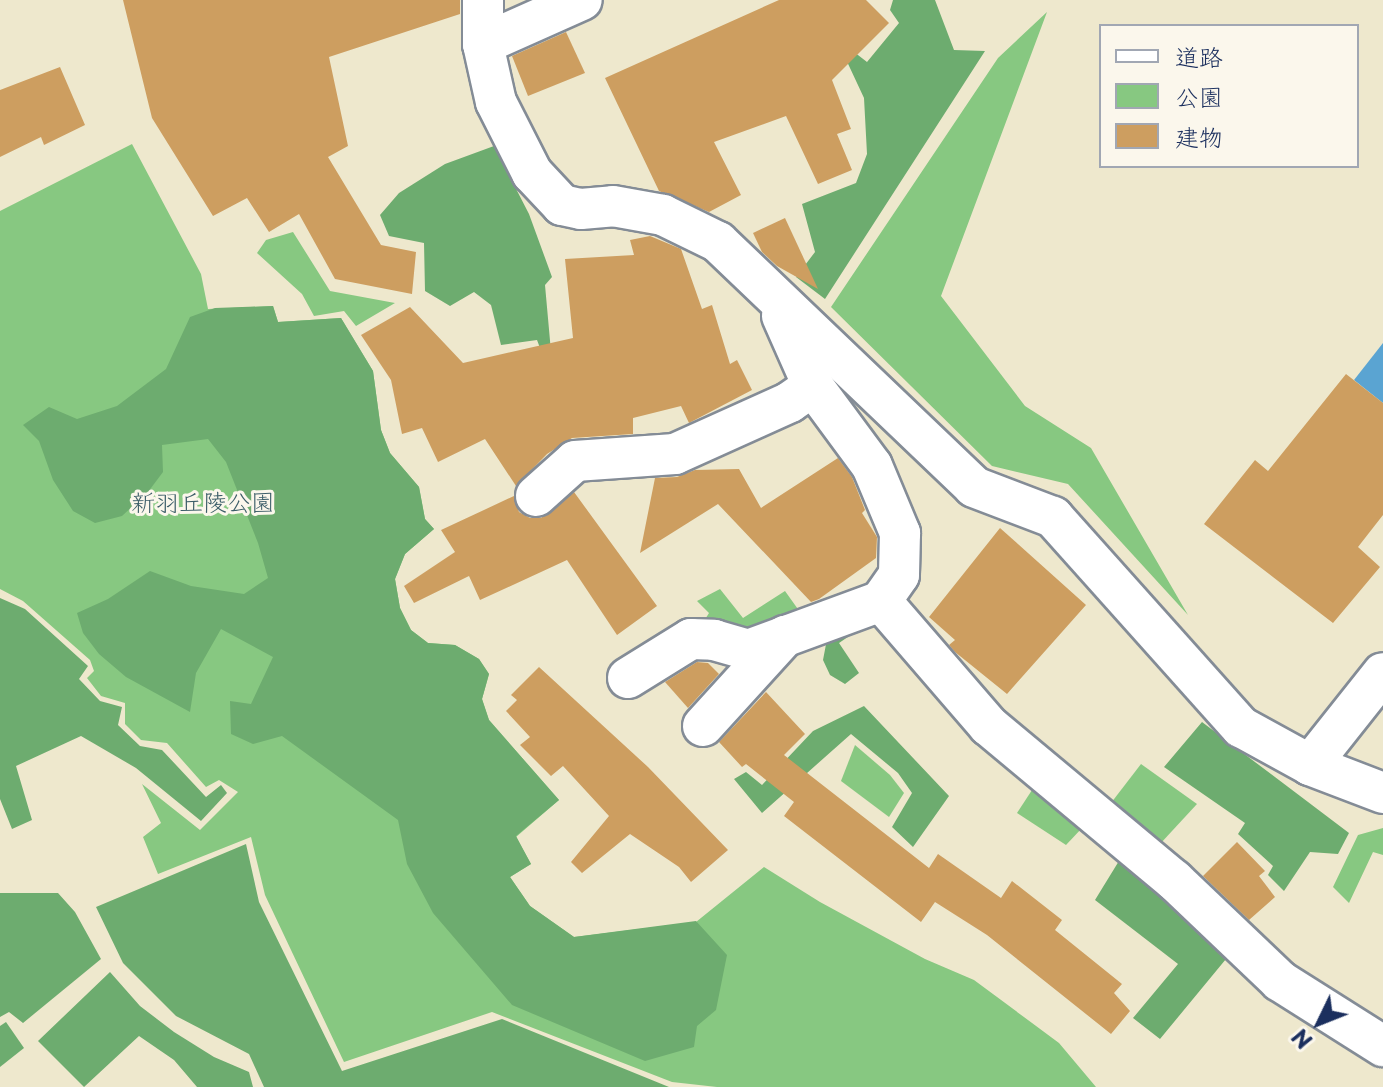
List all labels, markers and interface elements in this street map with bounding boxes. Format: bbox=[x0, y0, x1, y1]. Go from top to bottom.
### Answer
legend bbox=[1099, 24, 1359, 168]
text: 道路 bbox=[1175, 38, 1223, 74]
text: 公園 bbox=[1175, 78, 1223, 114]
text: 建物 bbox=[1175, 118, 1223, 154]
park label: 新羽丘陵公園 bbox=[131, 488, 275, 516]
north arrow bbox=[1279, 983, 1359, 1063]
text: N bbox=[1283, 1022, 1319, 1057]

